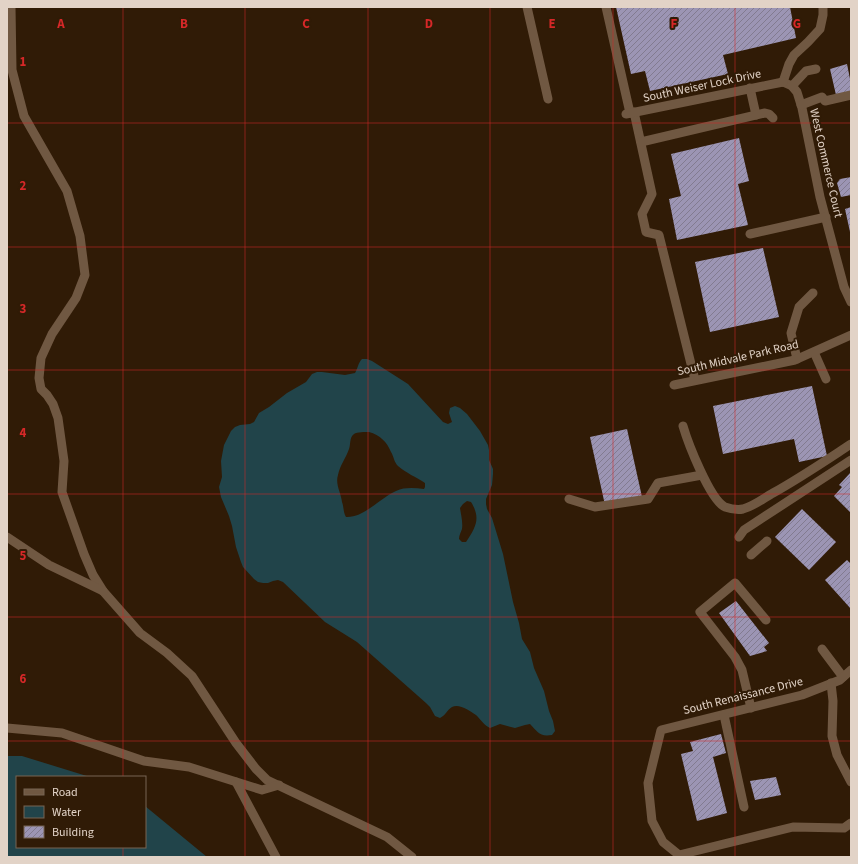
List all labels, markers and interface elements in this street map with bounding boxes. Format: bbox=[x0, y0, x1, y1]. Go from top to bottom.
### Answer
text: A bbox=[56, 15, 65, 33]
text: B bbox=[180, 15, 188, 33]
text: C bbox=[302, 15, 310, 33]
text: D bbox=[425, 15, 433, 33]
text: E bbox=[548, 15, 556, 33]
text: F bbox=[671, 15, 678, 33]
text: G bbox=[793, 15, 801, 33]
text: 1 bbox=[20, 53, 27, 71]
street label: South Weiser Lock Drive bbox=[641, 65, 763, 107]
street label: West Commerce Court bbox=[805, 107, 847, 219]
text: 2 bbox=[20, 177, 27, 195]
text: 3 bbox=[20, 300, 27, 318]
street label: South Midvale Park Road bbox=[676, 336, 800, 380]
text: 4 bbox=[20, 424, 27, 442]
text: 5 bbox=[20, 547, 27, 565]
text: 6 bbox=[20, 670, 27, 688]
street label: South Renaissance Drive bbox=[681, 673, 805, 719]
legend bbox=[16, 776, 146, 848]
text: Road bbox=[52, 784, 78, 801]
text: Water bbox=[52, 804, 82, 821]
text: Building bbox=[52, 824, 94, 841]

